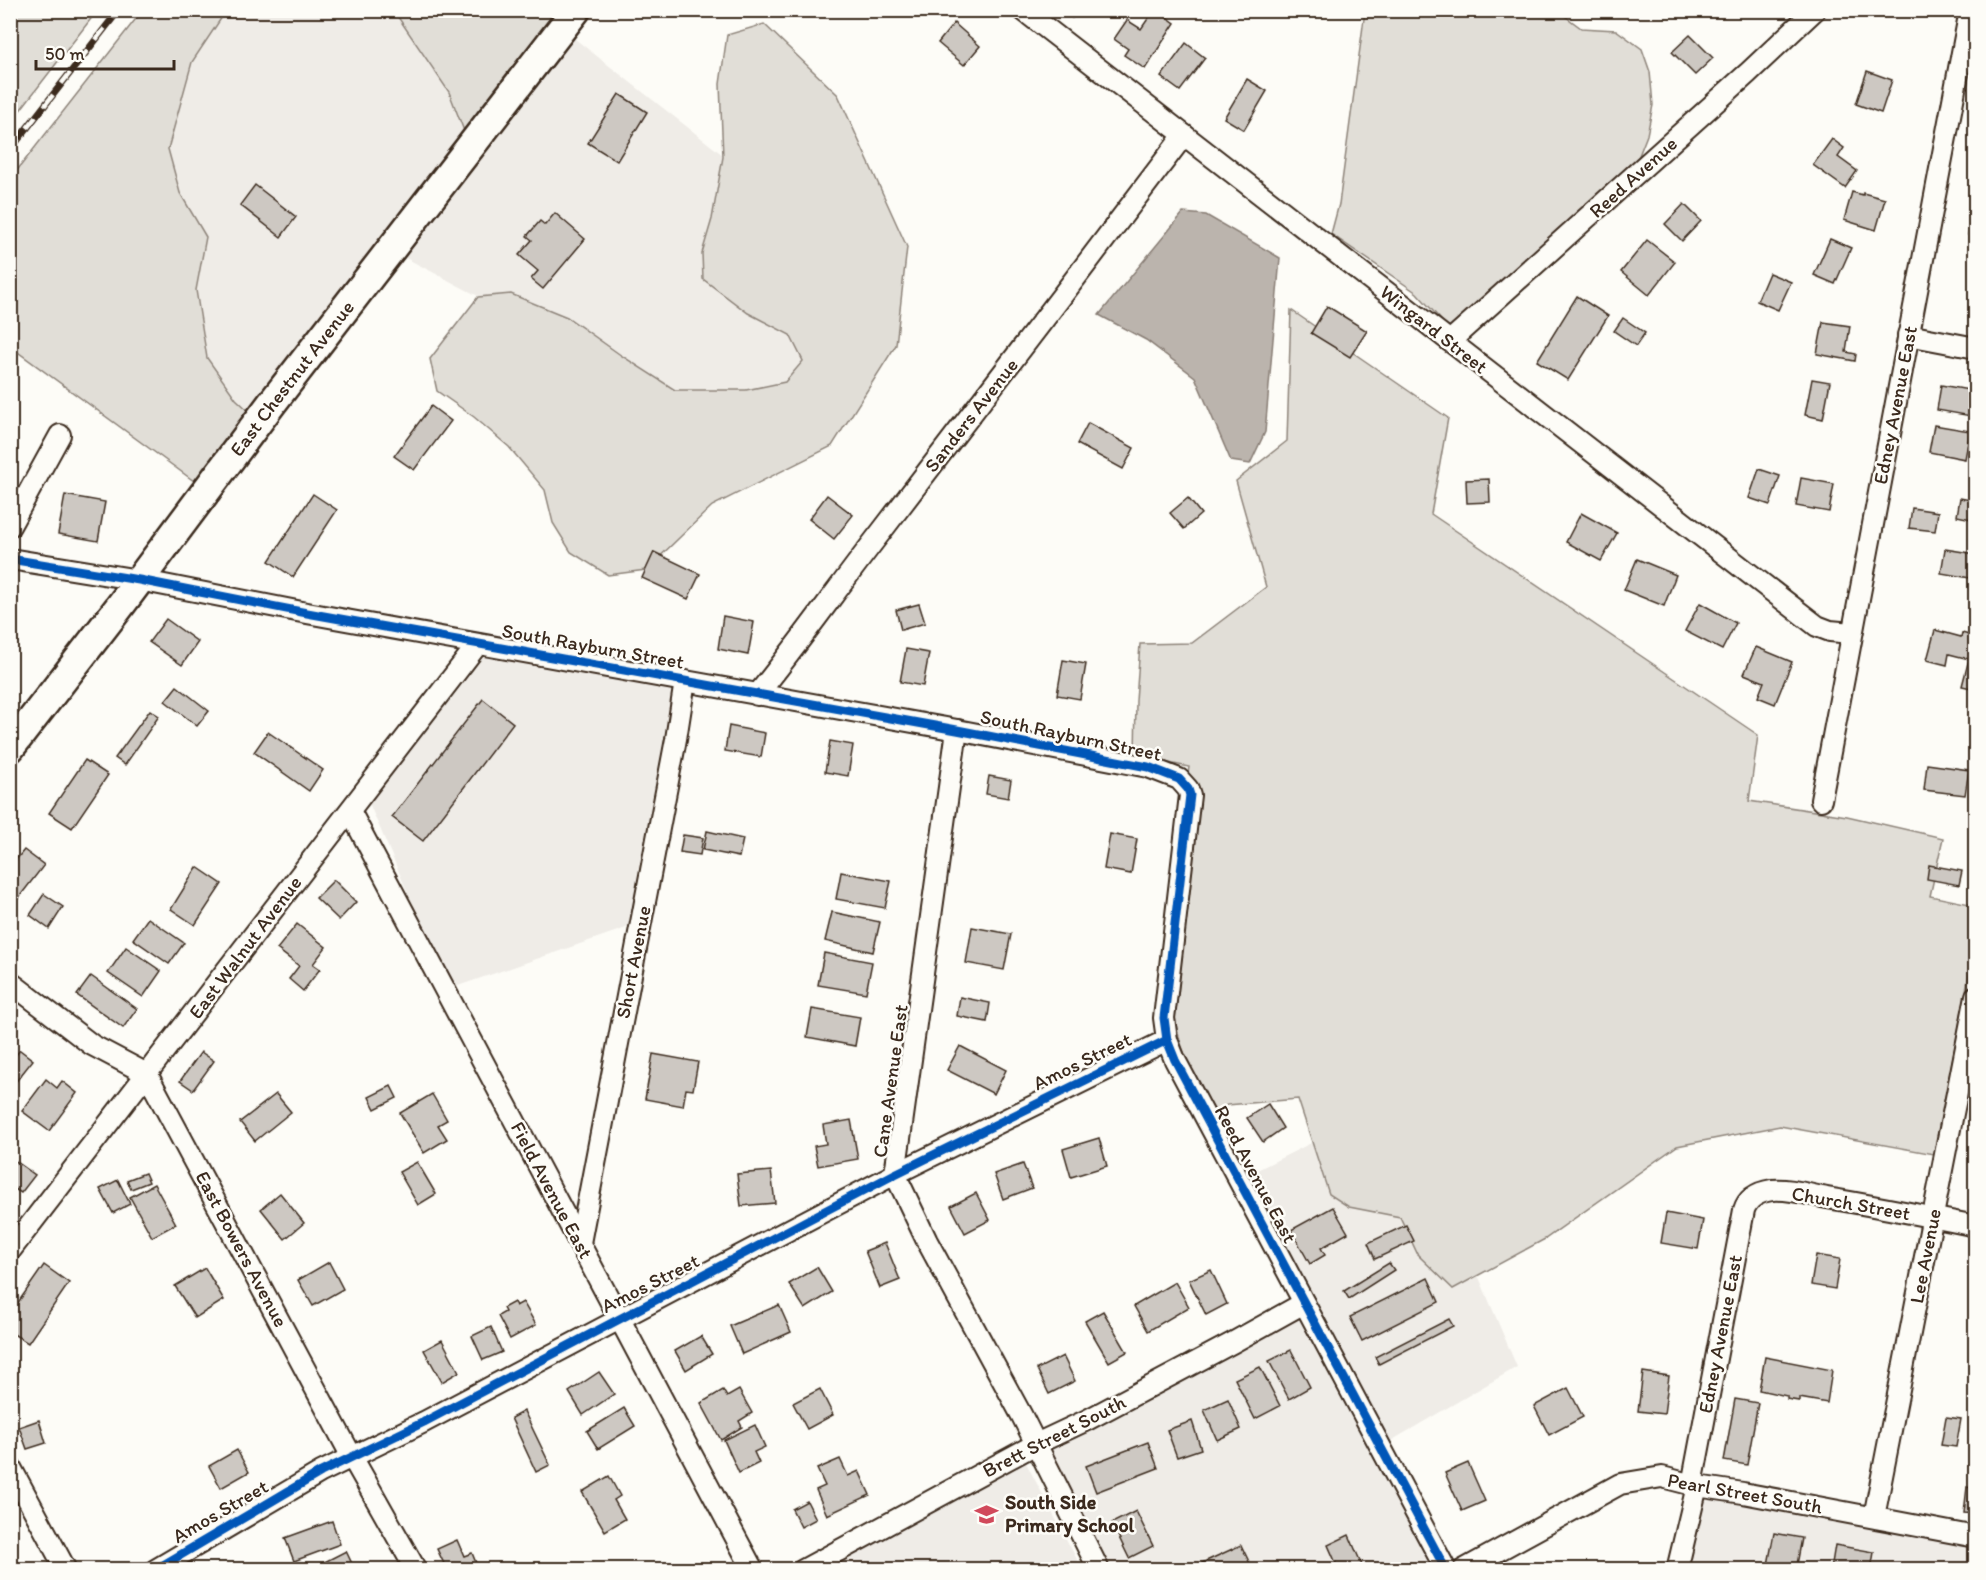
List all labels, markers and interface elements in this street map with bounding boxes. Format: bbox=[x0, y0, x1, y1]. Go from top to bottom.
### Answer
scale bar bbox=[36, 33, 174, 71]
text: 50 m bbox=[45, 43, 85, 65]
street label: Reed Avenue bbox=[1584, 131, 1682, 223]
street label: Wingard Street bbox=[1375, 279, 1493, 379]
street label: East Chestnut Avenue bbox=[225, 295, 359, 461]
street label: Edney Avenue East bbox=[1868, 324, 1922, 486]
street label: Sanders Avenue bbox=[919, 353, 1023, 477]
street label: South Rayburn Street bbox=[500, 618, 686, 674]
street label: South Rayburn Street bbox=[978, 704, 1164, 766]
street label: East Walnut Avenue bbox=[183, 871, 307, 1023]
street label: Short Avenue bbox=[610, 904, 656, 1020]
street label: Cane Avenue East bbox=[867, 1002, 913, 1159]
street label: Amos Street bbox=[1029, 1027, 1136, 1095]
street label: Reed Avenue East bbox=[1210, 1101, 1303, 1247]
street label: Field Avenue East bbox=[506, 1117, 598, 1263]
street label: East Bowers Avenue bbox=[191, 1167, 293, 1331]
street label: Church Street bbox=[1790, 1181, 1912, 1225]
street label: Lee Avenue bbox=[1904, 1206, 1946, 1306]
street label: Amos Street bbox=[597, 1248, 703, 1318]
street label: Edney Avenue East bbox=[1693, 1253, 1747, 1415]
street label: Brett Street South bbox=[978, 1389, 1130, 1482]
street label: Pearl Street South bbox=[1666, 1468, 1825, 1518]
street label: Amos Street bbox=[168, 1474, 273, 1548]
place label: South Side Primary School bbox=[1005, 1490, 1135, 1538]
school or university icon: South Side Primary School bbox=[974, 1501, 1000, 1527]

